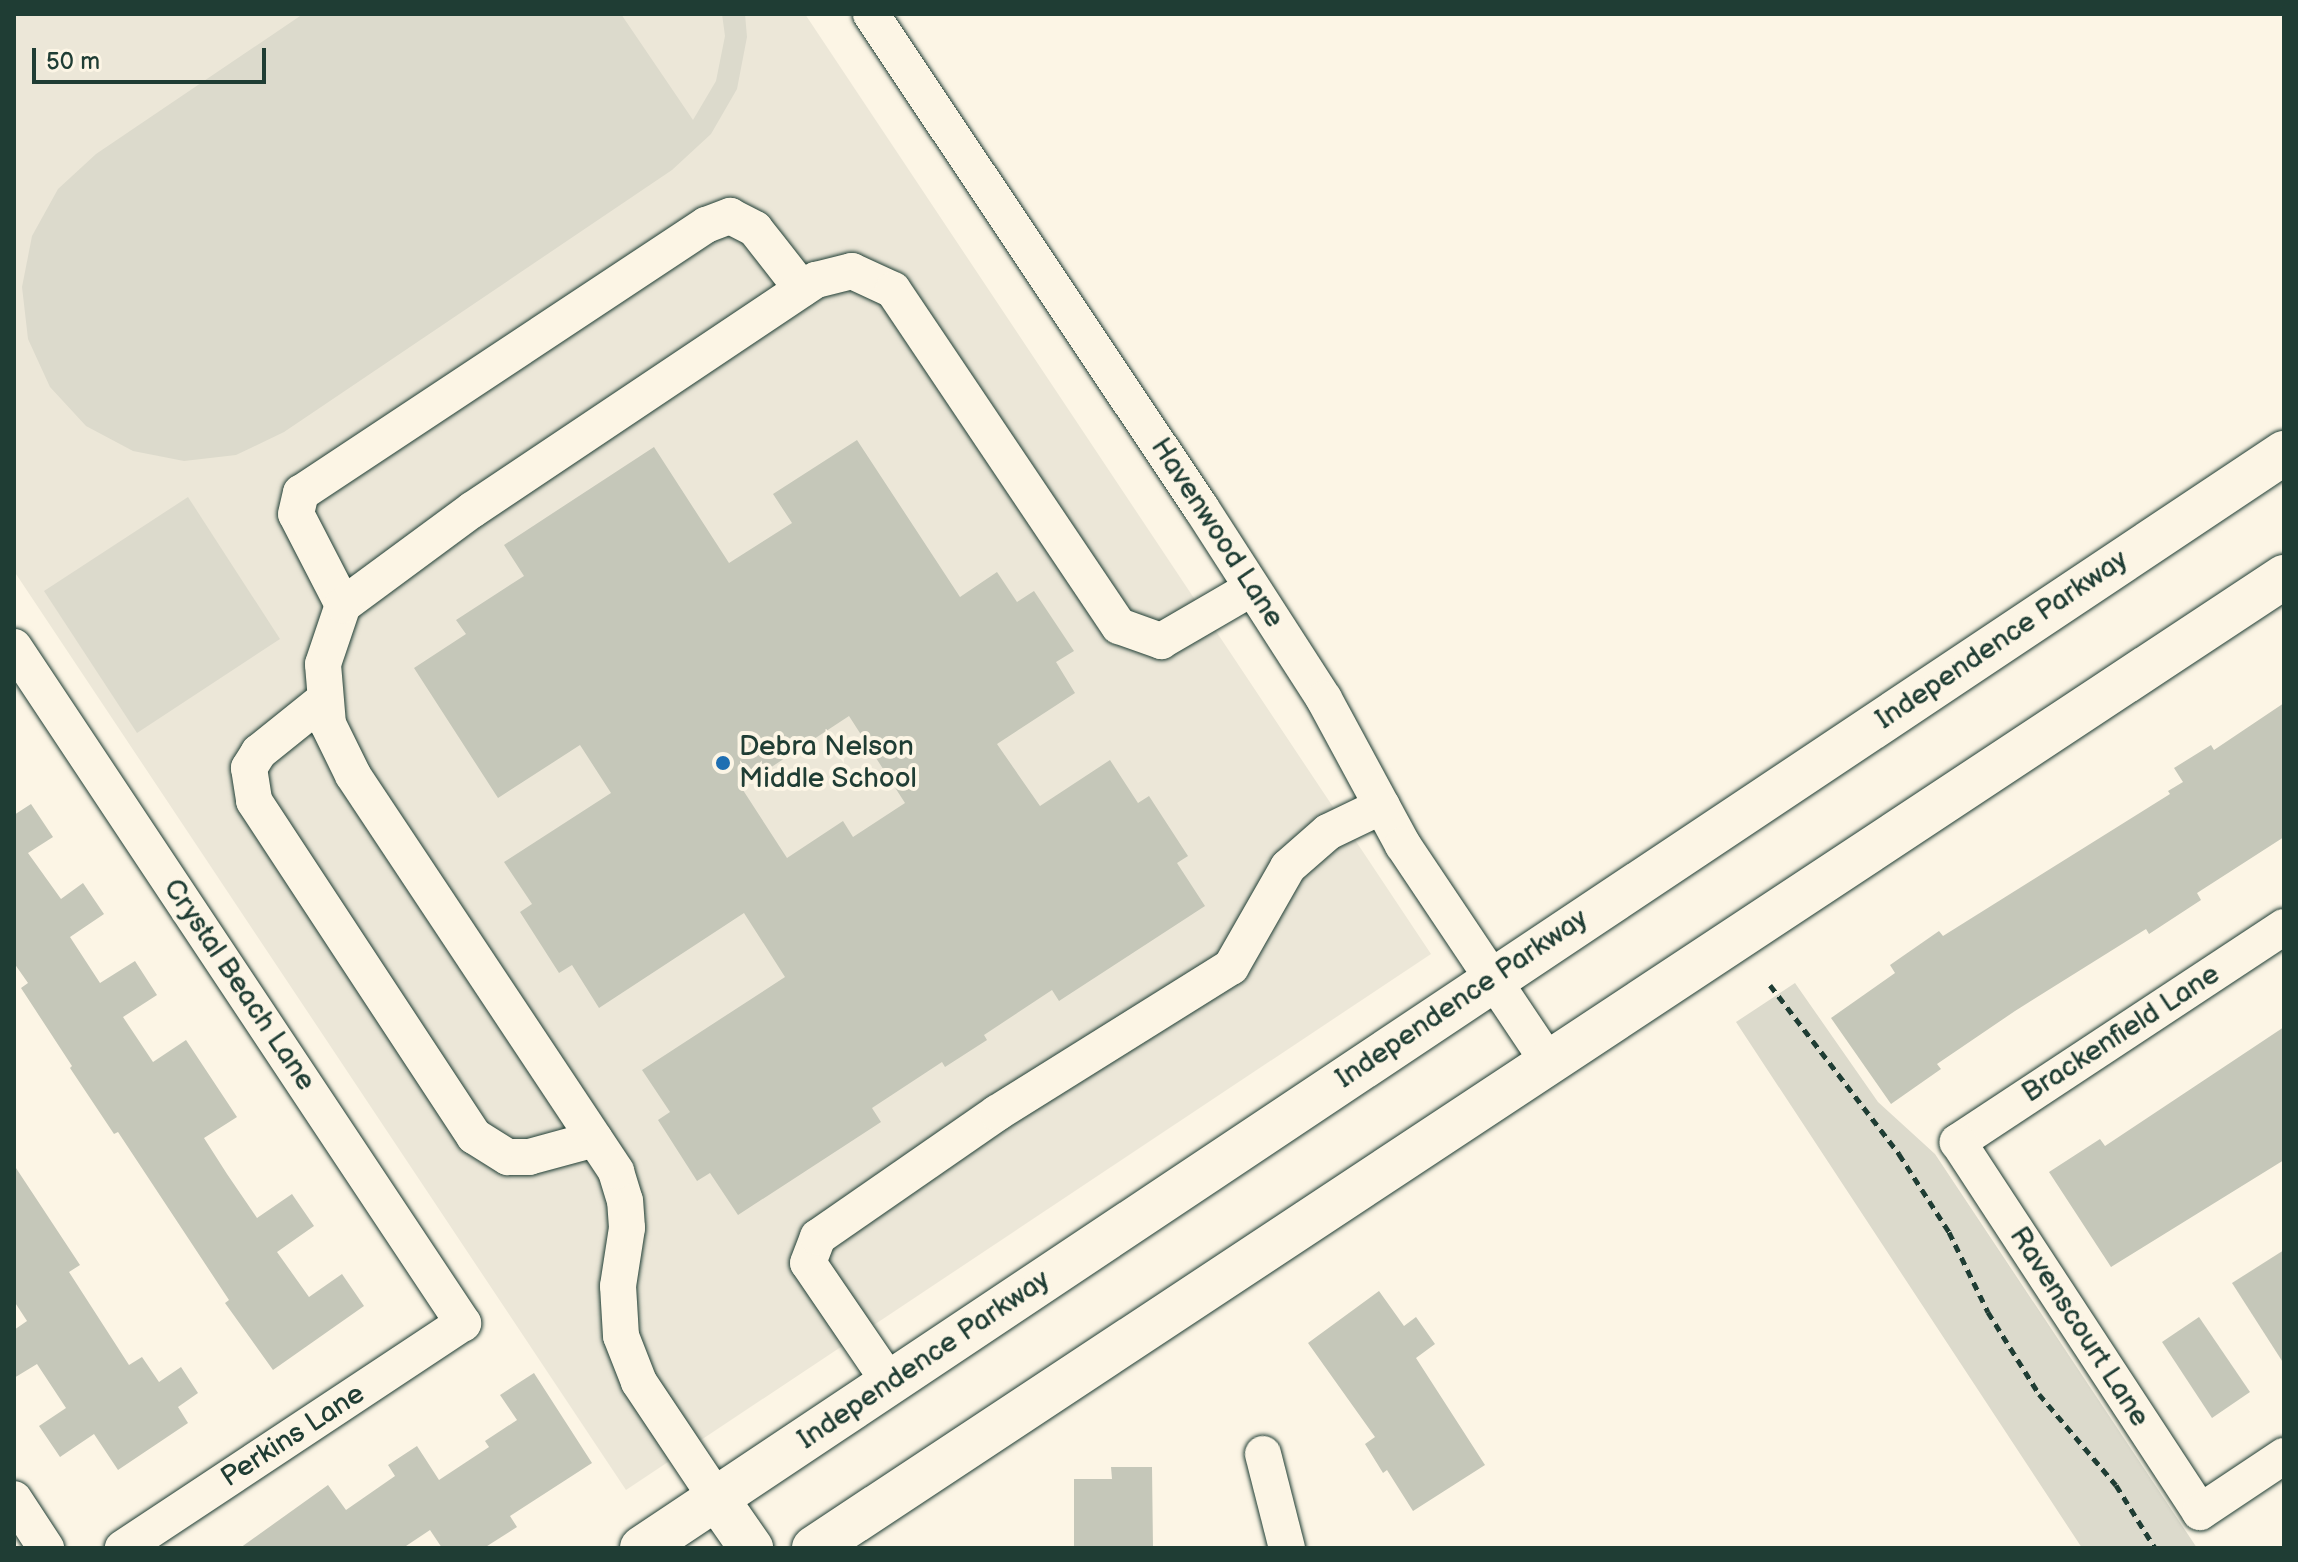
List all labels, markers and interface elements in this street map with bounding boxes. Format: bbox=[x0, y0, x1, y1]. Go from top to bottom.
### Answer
scale bar bbox=[36, 32, 270, 82]
text: 50 m bbox=[46, 47, 100, 76]
street label: Havenwood Lane bbox=[1143, 432, 1291, 634]
street label: Independence Parkway bbox=[1870, 543, 2134, 737]
place label: Debra Nelson Middle School bbox=[739, 730, 917, 796]
marker: Debra Nelson Middle School bbox=[714, 754, 732, 772]
street label: Crystal Beach Lane bbox=[156, 873, 322, 1097]
street label: Independence Parkway bbox=[1330, 902, 1594, 1096]
street label: Brackenfield Lane bbox=[2016, 958, 2226, 1110]
street label: Ravenscourt Lane bbox=[2002, 1221, 2156, 1433]
street label: Independence Parkway bbox=[792, 1263, 1056, 1457]
street label: Perkins Lane bbox=[215, 1377, 371, 1495]

